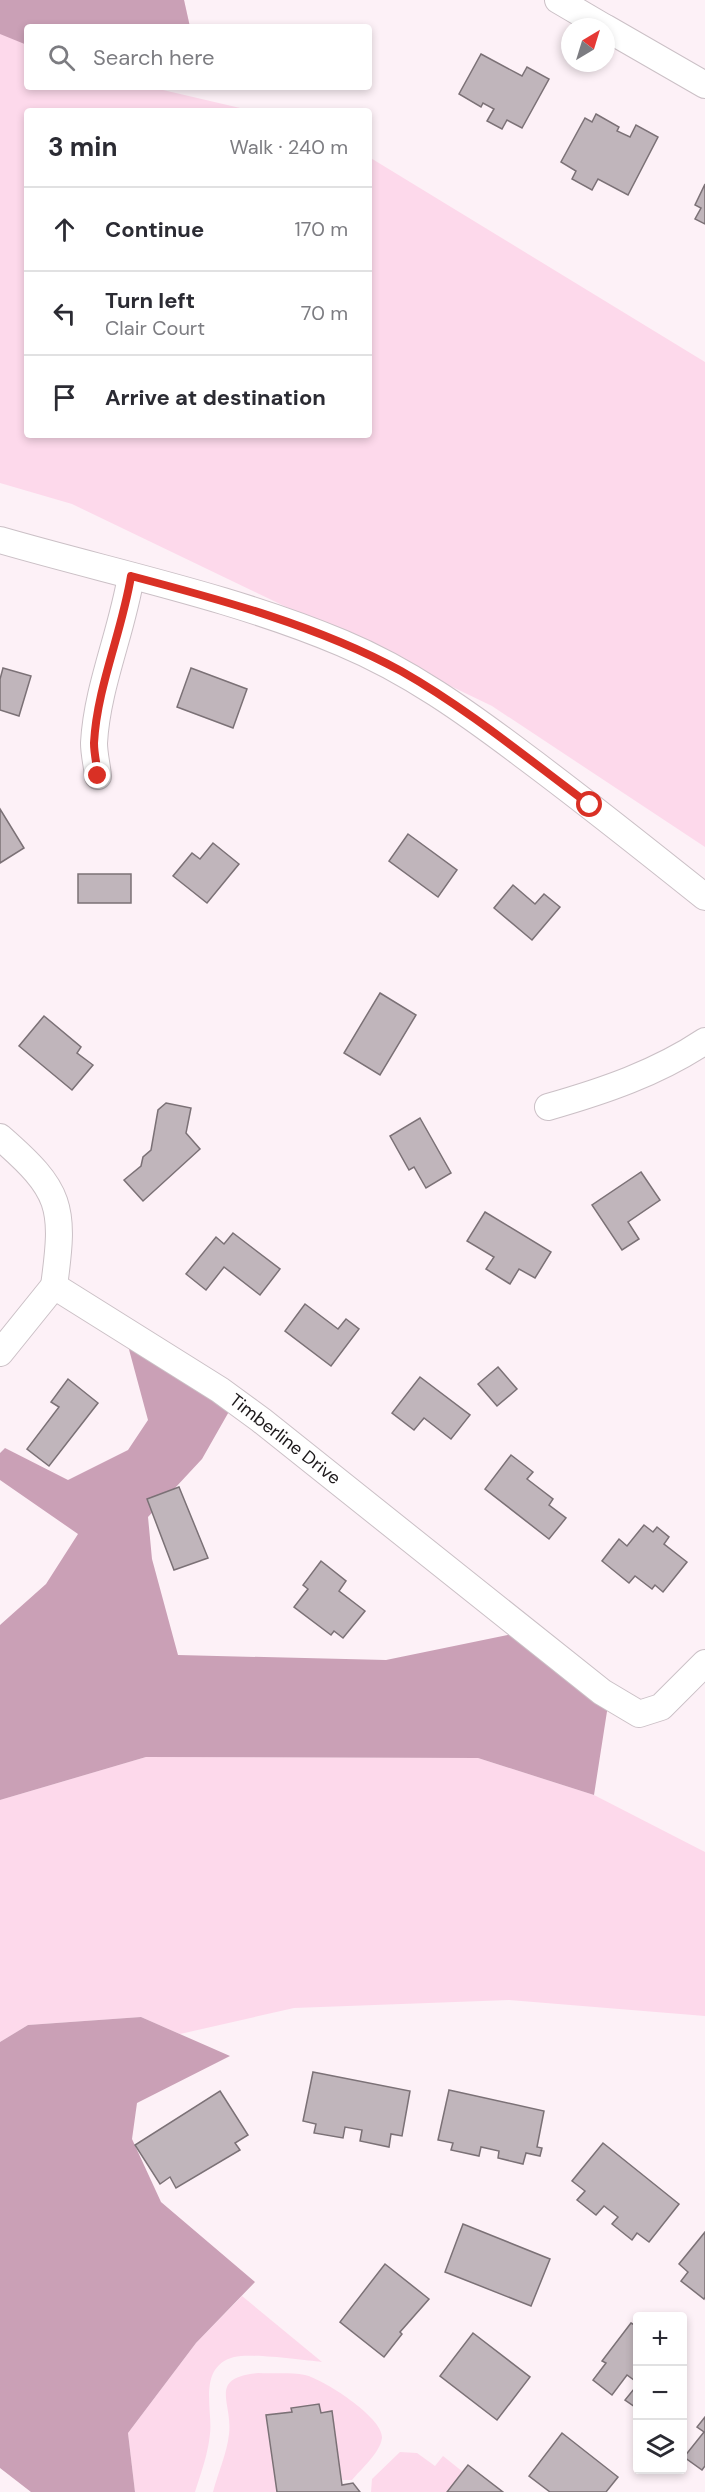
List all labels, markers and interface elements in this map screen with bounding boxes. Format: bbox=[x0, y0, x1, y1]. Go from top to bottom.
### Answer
north arrow bbox=[561, 18, 615, 72]
search box bbox=[24, 24, 372, 90]
icon: search bbox=[45, 41, 78, 74]
text: Search here bbox=[93, 43, 214, 72]
text: 3 min bbox=[48, 130, 117, 164]
text: Walk · 240 m bbox=[229, 134, 348, 160]
icon: ahead bbox=[48, 213, 81, 246]
text: Continue bbox=[105, 215, 204, 244]
text: 170 m bbox=[295, 216, 348, 242]
text: Turn left bbox=[105, 286, 195, 315]
icon: left bbox=[48, 297, 81, 330]
text: 70 m bbox=[301, 300, 348, 326]
text: Clair Court bbox=[105, 315, 205, 341]
icon: arrive bbox=[48, 381, 81, 414]
text: Arrive at destination bbox=[105, 383, 326, 412]
route end bbox=[84, 762, 110, 788]
route start bbox=[576, 791, 602, 817]
street label: Timberline Drive bbox=[224, 1388, 346, 1490]
map controls bbox=[633, 2312, 687, 2474]
button: + bbox=[633, 2312, 687, 2366]
button: − bbox=[633, 2366, 687, 2420]
button: layers bbox=[633, 2420, 687, 2474]

